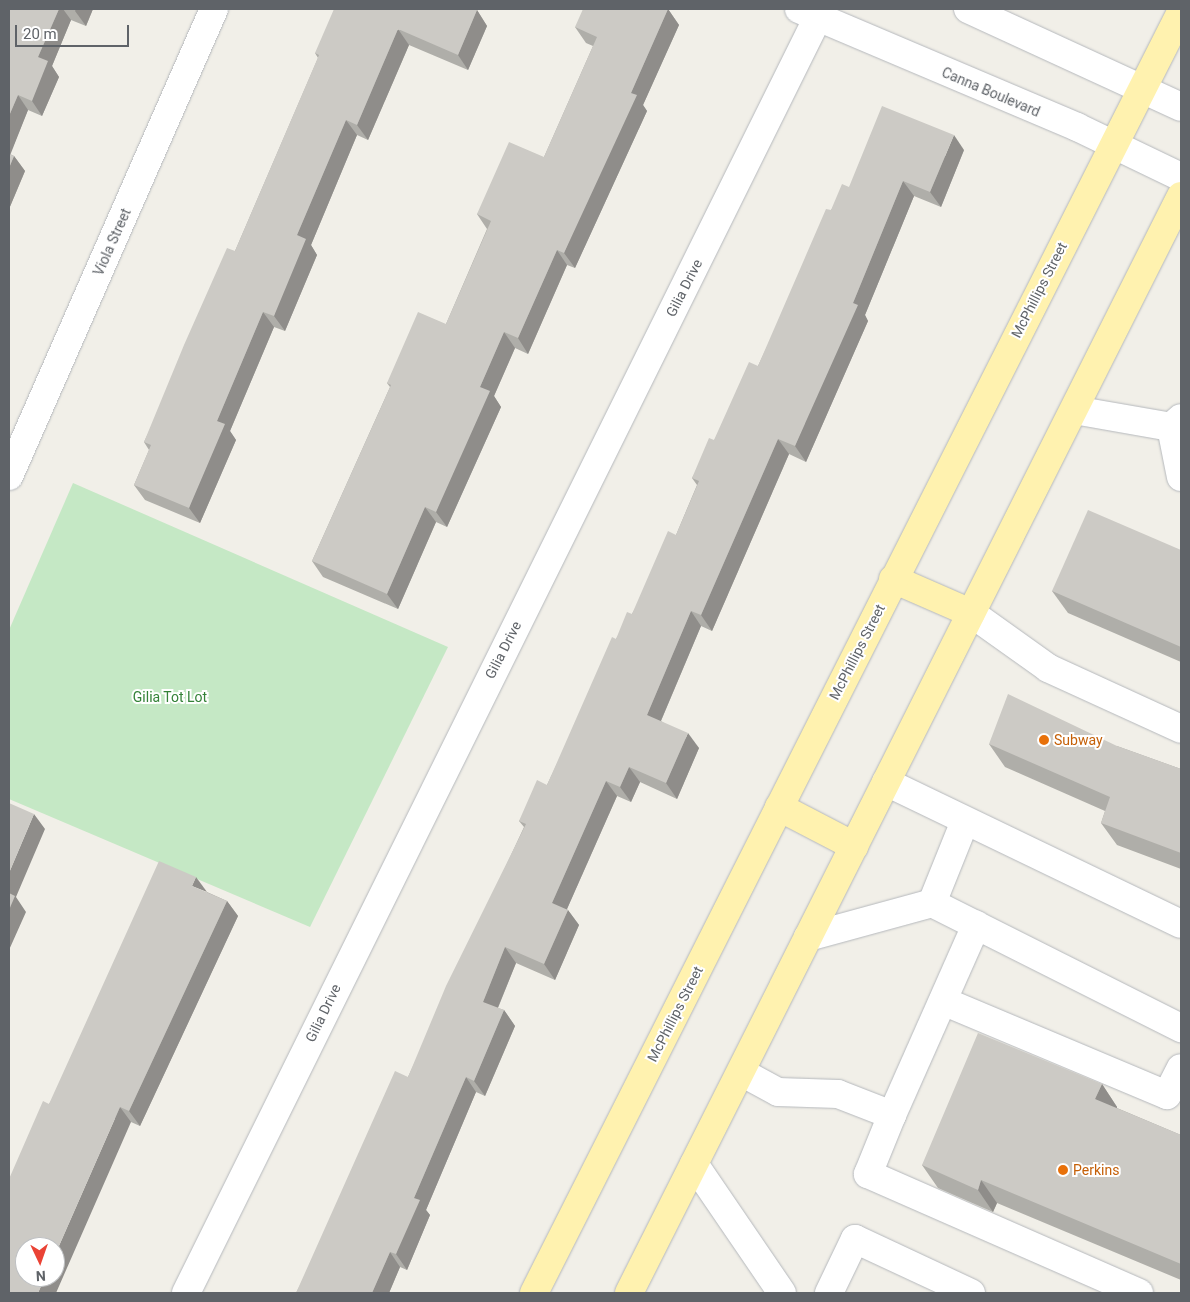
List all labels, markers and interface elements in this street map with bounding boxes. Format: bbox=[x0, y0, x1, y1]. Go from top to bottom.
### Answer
scale bar bbox=[18, 15, 131, 47]
text: 20 m bbox=[23, 25, 57, 43]
street label: Canna Boulevard bbox=[939, 64, 1043, 120]
street label: Viola Street bbox=[90, 206, 134, 278]
street label: McPhillips Street bbox=[1008, 239, 1070, 341]
street label: Gilia Drive bbox=[662, 256, 706, 320]
street label: McPhillips Street bbox=[826, 601, 888, 703]
street label: Gilia Drive bbox=[481, 618, 525, 682]
park label: Gilia Tot Lot bbox=[133, 689, 207, 705]
place label: Subway bbox=[1054, 732, 1103, 748]
marker: Subway bbox=[1038, 734, 1050, 746]
street label: McPhillips Street bbox=[644, 963, 706, 1065]
street label: Gilia Drive bbox=[302, 981, 344, 1045]
place label: Perkins bbox=[1073, 1162, 1119, 1178]
marker: Perkins bbox=[1057, 1164, 1069, 1176]
north arrow bbox=[15, 1237, 65, 1287]
text: N bbox=[35, 1268, 46, 1284]

